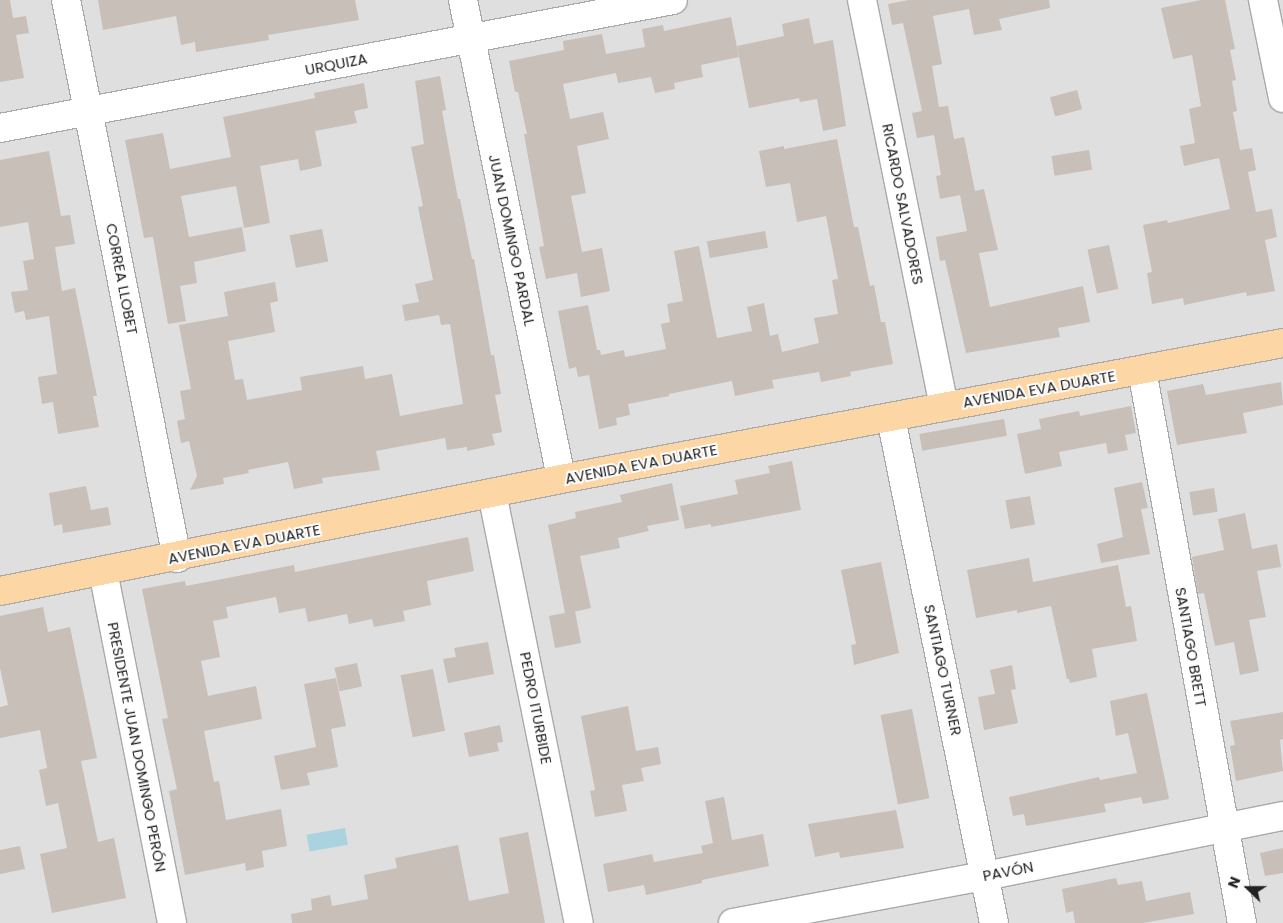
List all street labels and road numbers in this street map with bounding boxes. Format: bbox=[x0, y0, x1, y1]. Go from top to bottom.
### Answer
street label: URQUIZA bbox=[303, 49, 369, 79]
street label: RICARDO SALVADORES bbox=[879, 122, 927, 286]
street label: JUAN DOMINGO PARDAL bbox=[485, 153, 539, 327]
street label: CORREA LLOBET bbox=[102, 222, 142, 336]
street label: AVENIDA EVA DUARTE bbox=[961, 367, 1117, 411]
street label: AVENIDA EVA DUARTE bbox=[563, 440, 719, 488]
street label: AVENIDA EVA DUARTE bbox=[166, 520, 322, 568]
street label: SANTIAGO BRETT bbox=[1172, 586, 1210, 708]
street label: SANTIAGO TURNER bbox=[920, 603, 966, 737]
street label: PRESIDENTE JUAN DOMINGO PERÓN bbox=[104, 621, 170, 873]
street label: PEDRO ITURBIDE bbox=[516, 650, 556, 766]
street label: PAVÓN bbox=[981, 857, 1035, 885]

